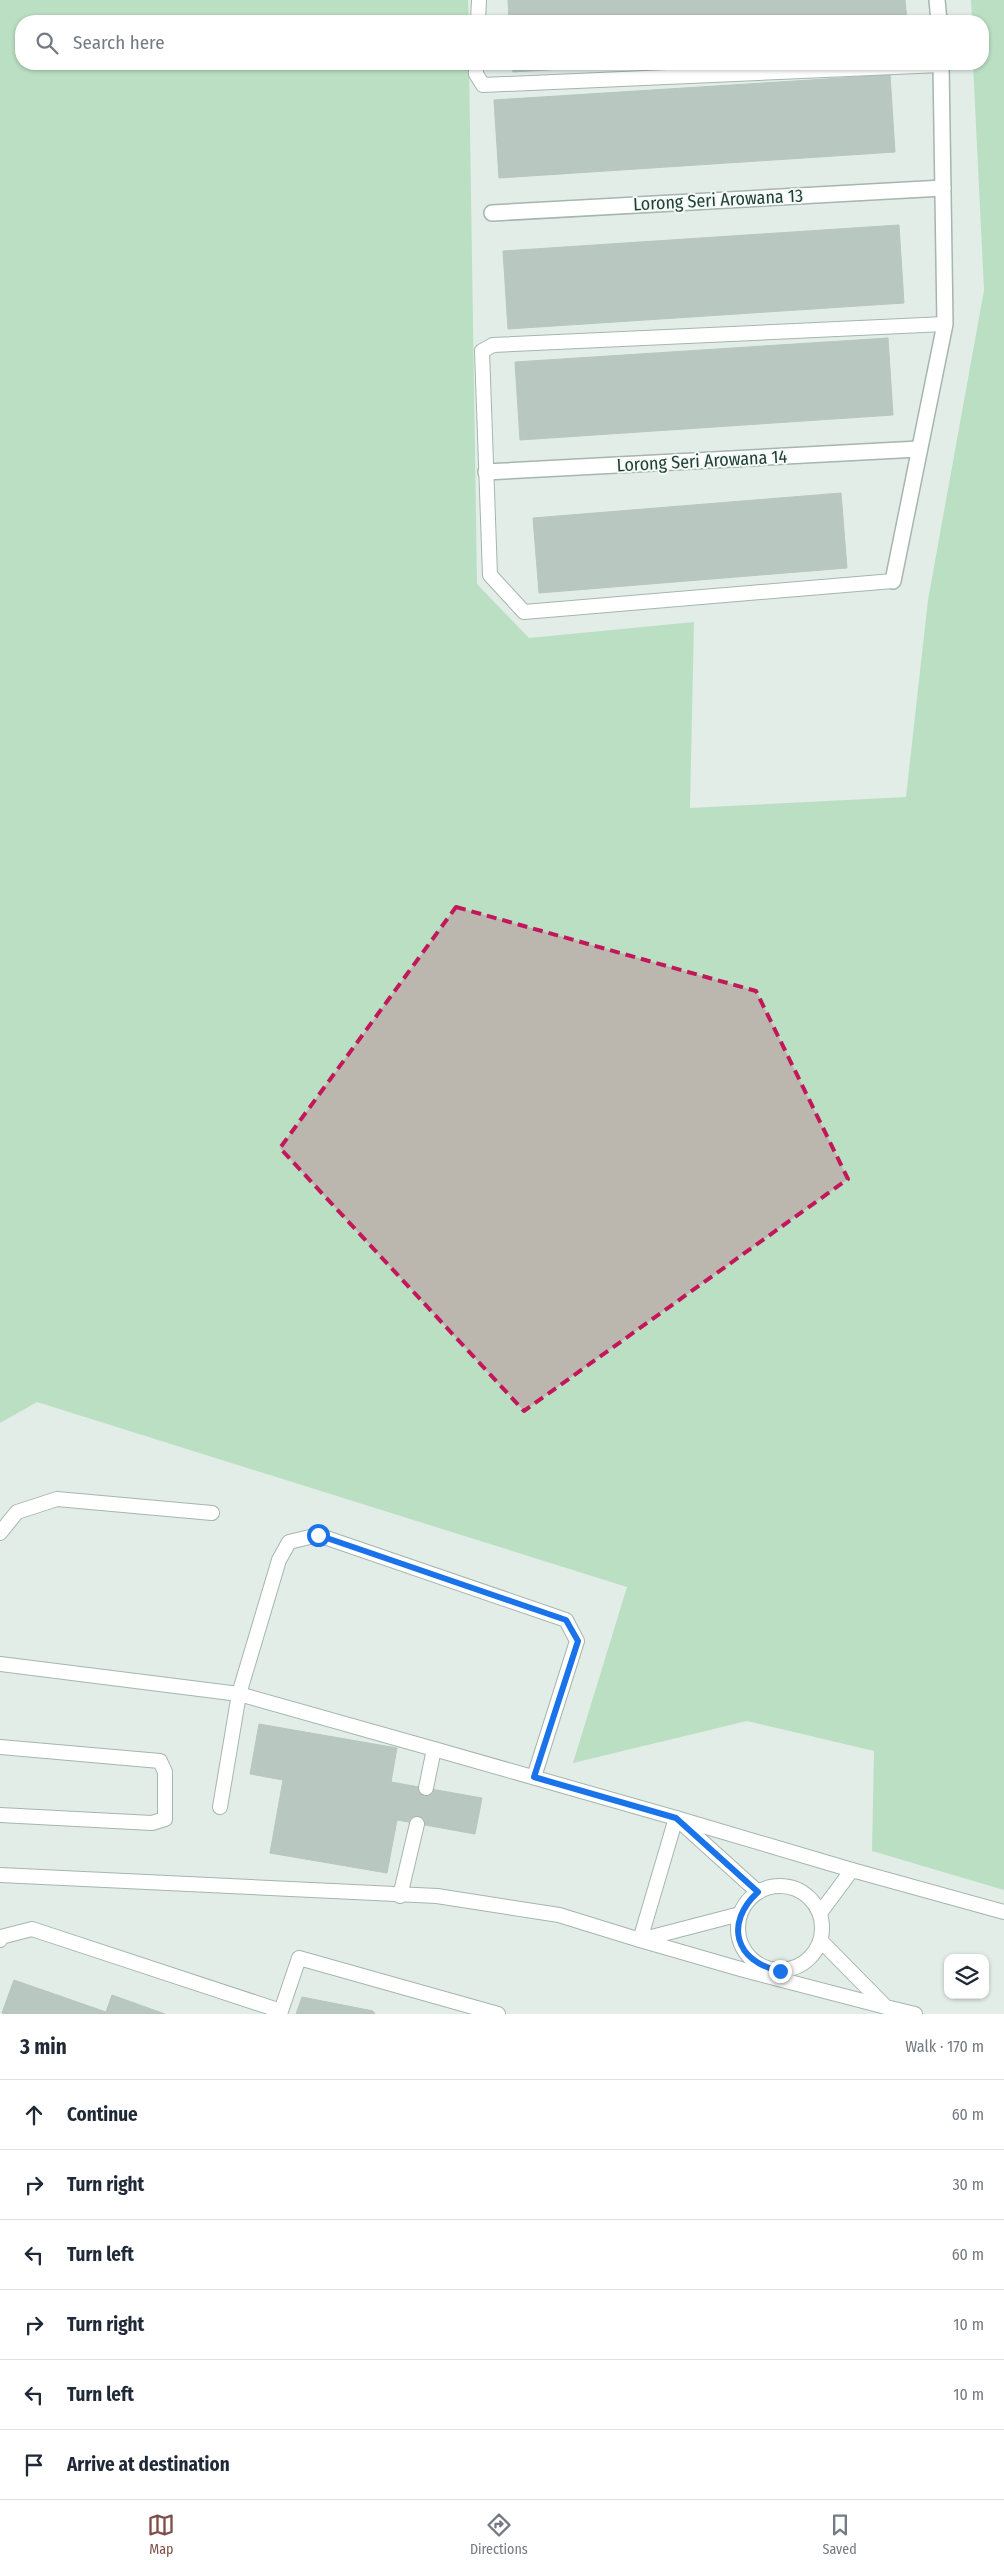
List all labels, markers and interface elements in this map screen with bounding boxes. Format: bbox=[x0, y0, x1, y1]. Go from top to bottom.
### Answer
search box bbox=[15, 15, 989, 70]
icon: search bbox=[33, 29, 61, 57]
text: Search here bbox=[73, 31, 165, 54]
street label: Lorong Seri Arowana 13 bbox=[632, 185, 804, 215]
street label: Lorong Seri Arowana 14 bbox=[616, 446, 788, 476]
route start bbox=[307, 1524, 330, 1547]
map controls bbox=[944, 1954, 989, 1999]
button: layers bbox=[944, 1954, 989, 1999]
route end bbox=[769, 1960, 792, 1983]
text: 3 min bbox=[20, 2034, 67, 2060]
text: Walk · 170 m bbox=[905, 2037, 984, 2056]
icon: ahead bbox=[20, 2101, 48, 2129]
text: Continue bbox=[67, 2103, 138, 2126]
text: 60 m bbox=[952, 2105, 984, 2124]
icon: right bbox=[20, 2171, 48, 2199]
text: Turn right bbox=[67, 2173, 144, 2196]
text: 30 m bbox=[952, 2175, 984, 2194]
icon: left bbox=[20, 2241, 48, 2269]
text: Turn left bbox=[67, 2243, 134, 2266]
text: 60 m bbox=[952, 2245, 984, 2264]
icon: right bbox=[20, 2311, 48, 2339]
text: Turn right bbox=[67, 2313, 144, 2336]
text: 10 m bbox=[953, 2315, 984, 2334]
icon: left bbox=[20, 2381, 48, 2409]
text: Turn left bbox=[67, 2383, 134, 2406]
text: 10 m bbox=[953, 2385, 984, 2404]
icon: arrive bbox=[20, 2451, 48, 2479]
text: Arrive at destination bbox=[67, 2453, 230, 2476]
tab: Map bbox=[147, 2511, 175, 2558]
tab: Directions bbox=[470, 2511, 528, 2558]
tab: Saved bbox=[822, 2511, 857, 2558]

